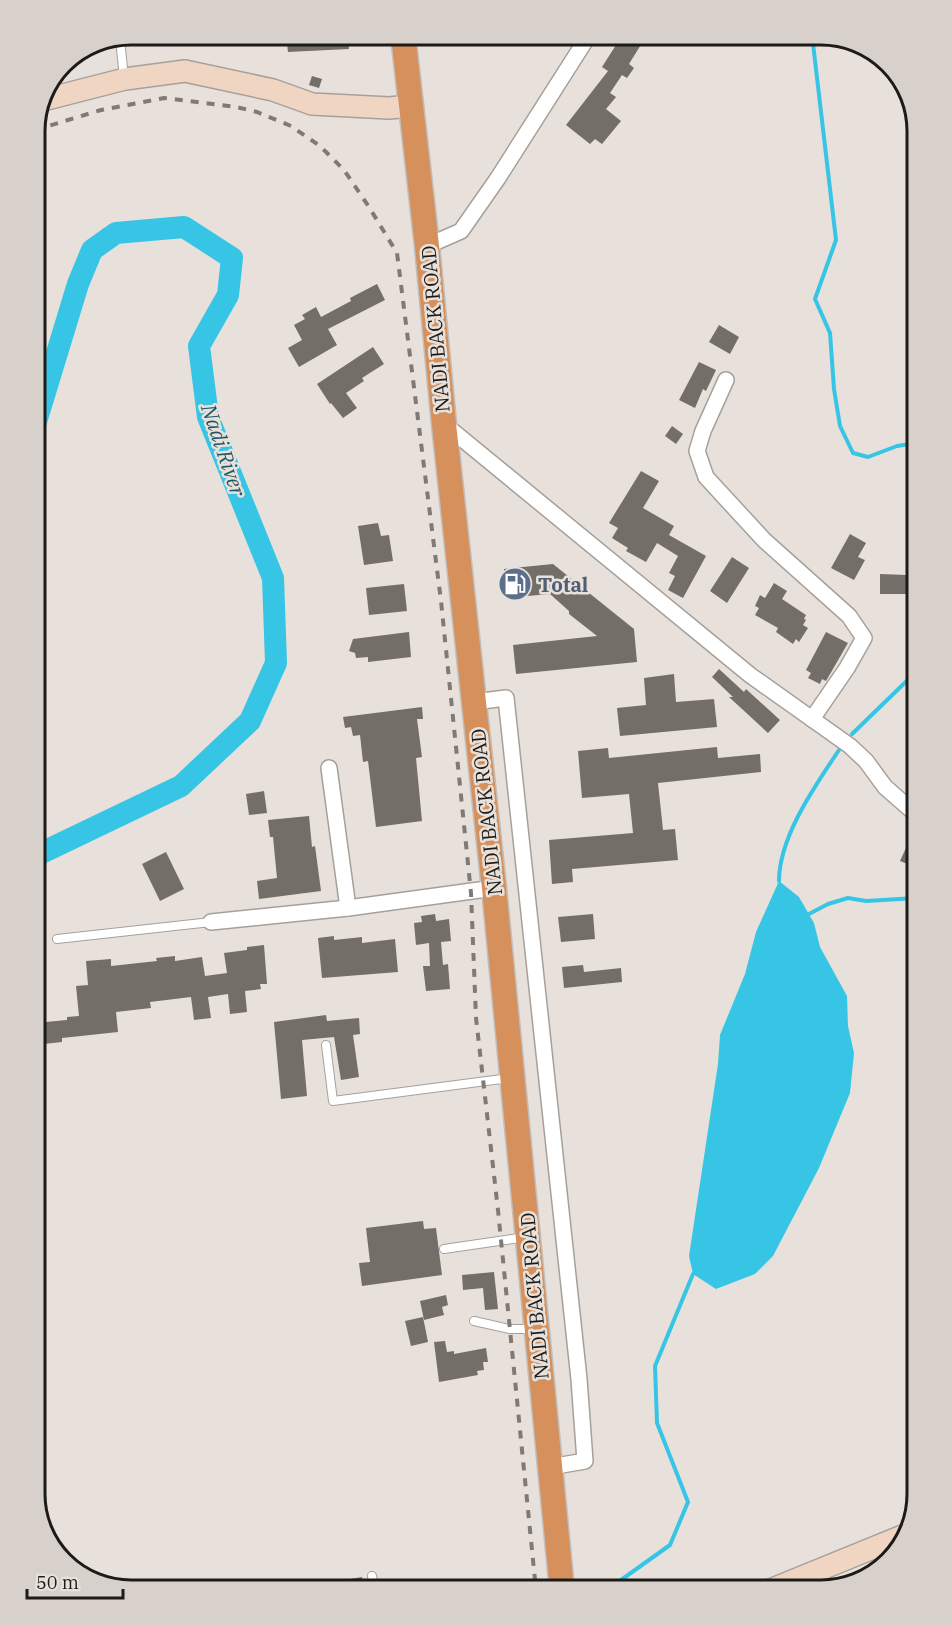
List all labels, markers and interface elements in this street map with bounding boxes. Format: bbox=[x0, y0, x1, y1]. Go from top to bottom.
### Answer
street label: NADI BACK ROAD bbox=[414, 244, 456, 414]
water label: Nadi River bbox=[195, 399, 253, 501]
fuel station icon: Total bbox=[497, 566, 533, 602]
place label: Total bbox=[538, 571, 588, 598]
street label: NADI BACK ROAD bbox=[464, 727, 508, 897]
street label: NADI BACK ROAD bbox=[513, 1211, 555, 1381]
scale bar bbox=[27, 1562, 123, 1600]
text: 50 m bbox=[36, 1571, 79, 1594]

